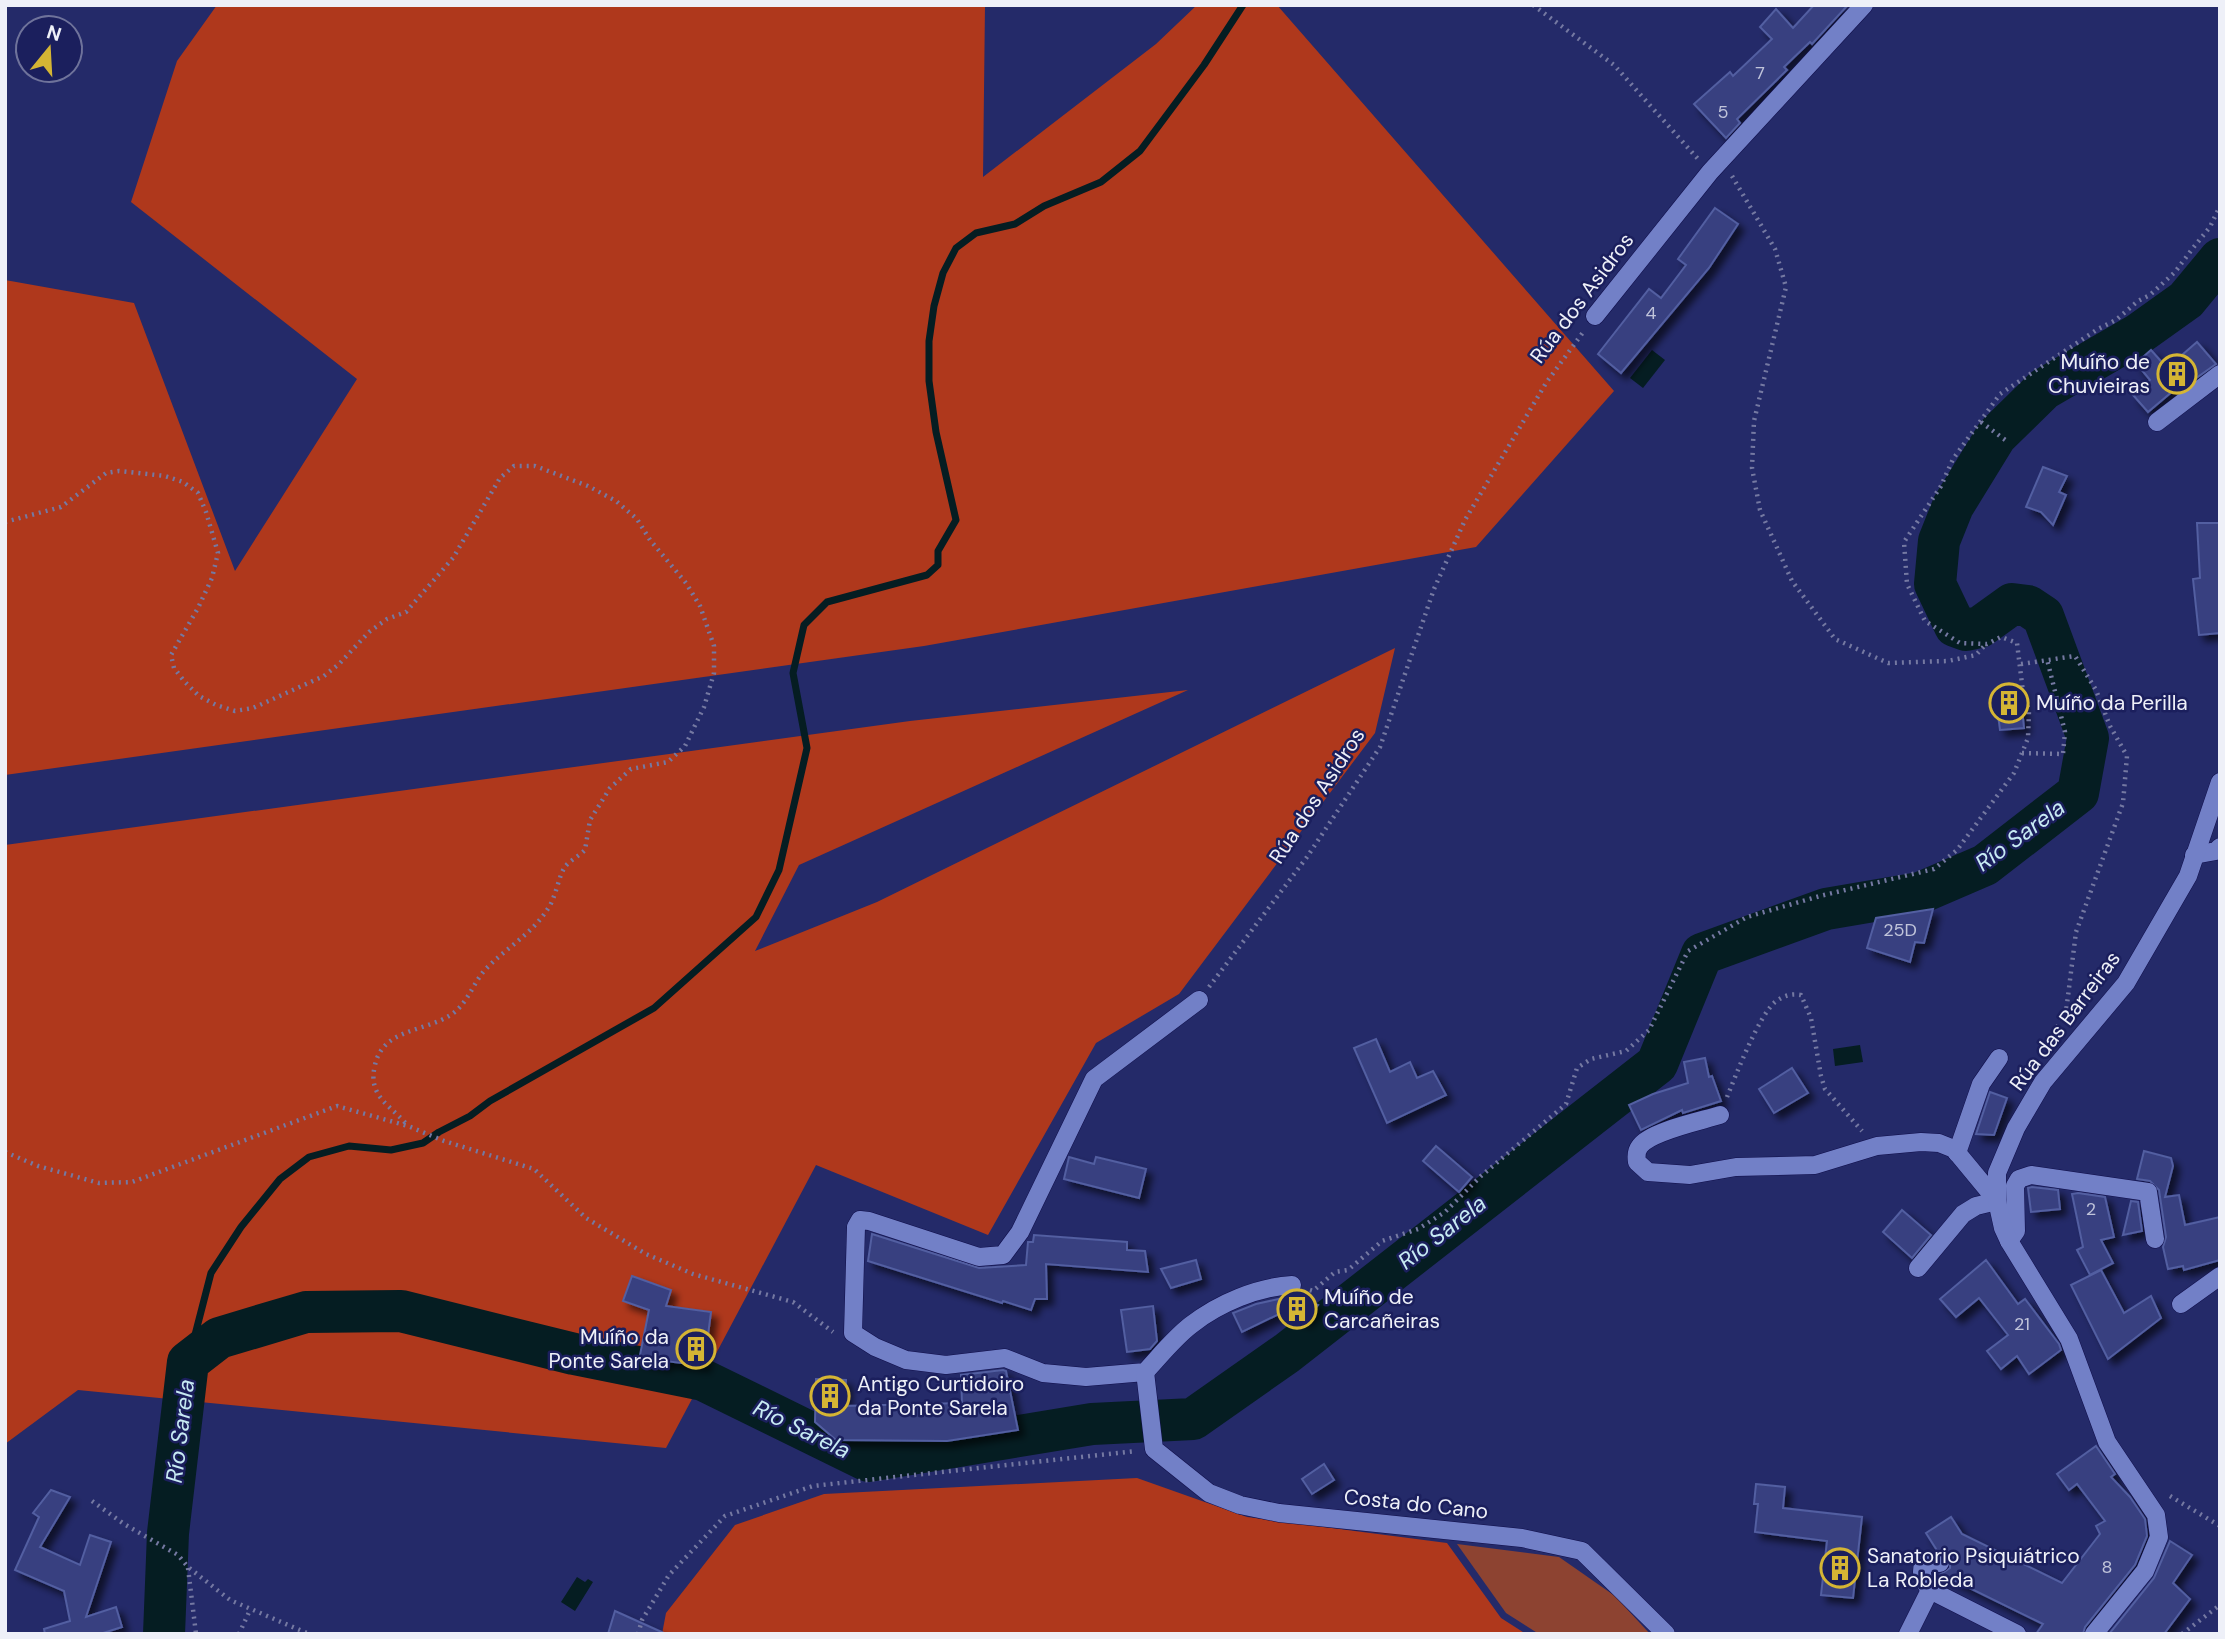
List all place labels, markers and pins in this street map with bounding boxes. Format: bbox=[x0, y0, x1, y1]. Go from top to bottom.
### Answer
place label: Muíño de Chuvieiras bbox=[2048, 348, 2150, 400]
building icon: Muíño de Chuvieiras bbox=[2156, 353, 2198, 395]
building icon: Muíño da Perilla bbox=[1988, 682, 2030, 724]
place label: Muíño da Perilla bbox=[2036, 689, 2188, 717]
place label: Muíño de Carcañeiras bbox=[1324, 1283, 1440, 1335]
building icon: Muíño de Carcañeiras bbox=[1276, 1288, 1318, 1330]
place label: Muíño da Ponte Sarela bbox=[548, 1323, 669, 1375]
building icon: Muíño da Ponte Sarela bbox=[675, 1328, 717, 1370]
place label: Antigo Curtidoiro da Ponte Sarela bbox=[857, 1370, 1024, 1422]
building icon: Antigo Curtidoiro da Ponte Sarela bbox=[809, 1375, 851, 1417]
place label: Sanatorio Psiquiátrico La Robleda bbox=[1867, 1542, 2080, 1594]
building icon: Sanatorio Psiquiátrico La Robleda bbox=[1819, 1547, 1861, 1589]

